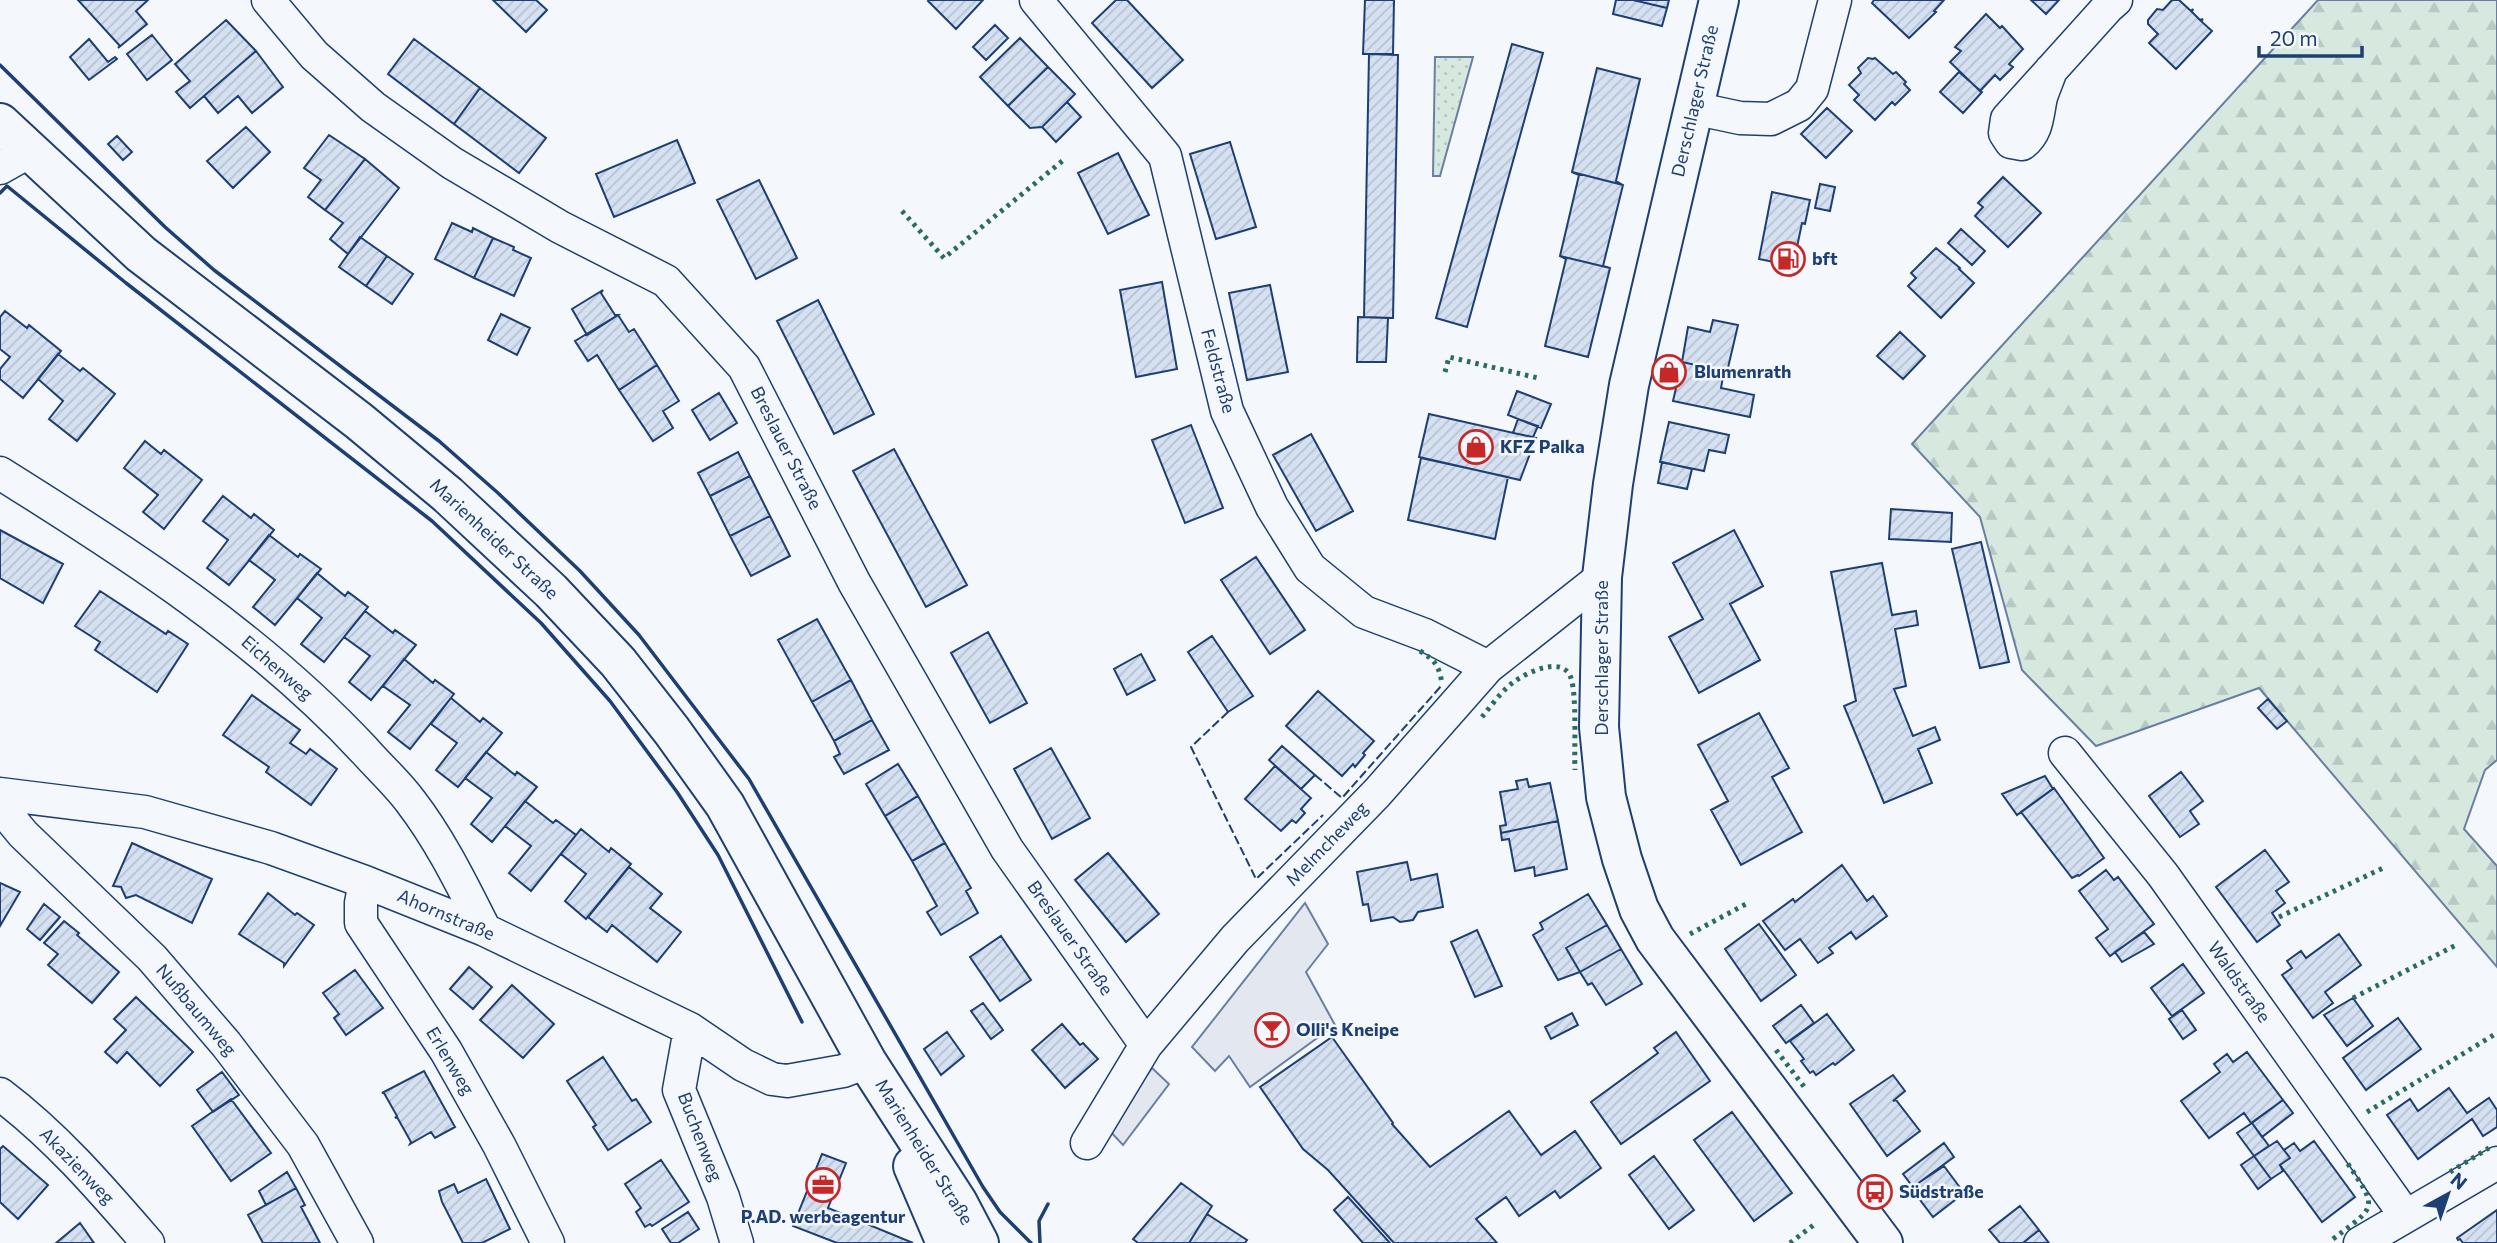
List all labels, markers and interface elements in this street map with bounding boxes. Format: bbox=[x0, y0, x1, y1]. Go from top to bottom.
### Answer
scale bar bbox=[2259, 14, 2362, 58]
street label: Derschlager Straße bbox=[1666, 23, 1722, 179]
text: 20 m bbox=[2270, 25, 2318, 50]
fuel station icon: bft bbox=[1769, 240, 1807, 278]
place label: bft bbox=[1812, 247, 1838, 269]
street label: Feldstraße bbox=[1197, 326, 1241, 415]
shop icon: Blumenrath bbox=[1650, 353, 1688, 391]
place label: Blumenrath bbox=[1694, 360, 1791, 382]
street label: Breslauer Straße bbox=[746, 382, 827, 513]
shop icon: KFZ Palka bbox=[1457, 428, 1495, 466]
place label: KFZ Palka bbox=[1500, 435, 1585, 457]
street label: Marienheider Straße bbox=[426, 473, 563, 603]
street label: Derschlager Straße bbox=[1590, 580, 1612, 736]
street label: Eichenweg bbox=[237, 630, 318, 704]
street label: Melmcheweg bbox=[1281, 796, 1372, 890]
street label: Breslauer Straße bbox=[1023, 876, 1119, 999]
street label: Ahornstraße bbox=[395, 884, 498, 944]
street label: Waldstraße bbox=[2204, 937, 2276, 1026]
street label: Nußbaumweg bbox=[152, 959, 242, 1060]
bar icon: Olli's Kneipe bbox=[1253, 1011, 1291, 1049]
place label: Olli's Kneipe bbox=[1296, 1018, 1399, 1040]
street label: Erlenweg bbox=[422, 1023, 480, 1099]
street label: Marienheider Straße bbox=[871, 1075, 979, 1228]
street label: Buchenweg bbox=[674, 1089, 728, 1185]
street label: Akazienweg bbox=[36, 1122, 120, 1208]
north arrow bbox=[2413, 1159, 2483, 1229]
office icon: P.AD. werbeagentur bbox=[804, 1166, 842, 1204]
text: N bbox=[2446, 1167, 2472, 1194]
bus stop icon: Südstraße bbox=[1856, 1173, 1894, 1211]
place label: Südstraße bbox=[1899, 1180, 1984, 1202]
place label: P.AD. werbeagentur bbox=[741, 1205, 906, 1227]

